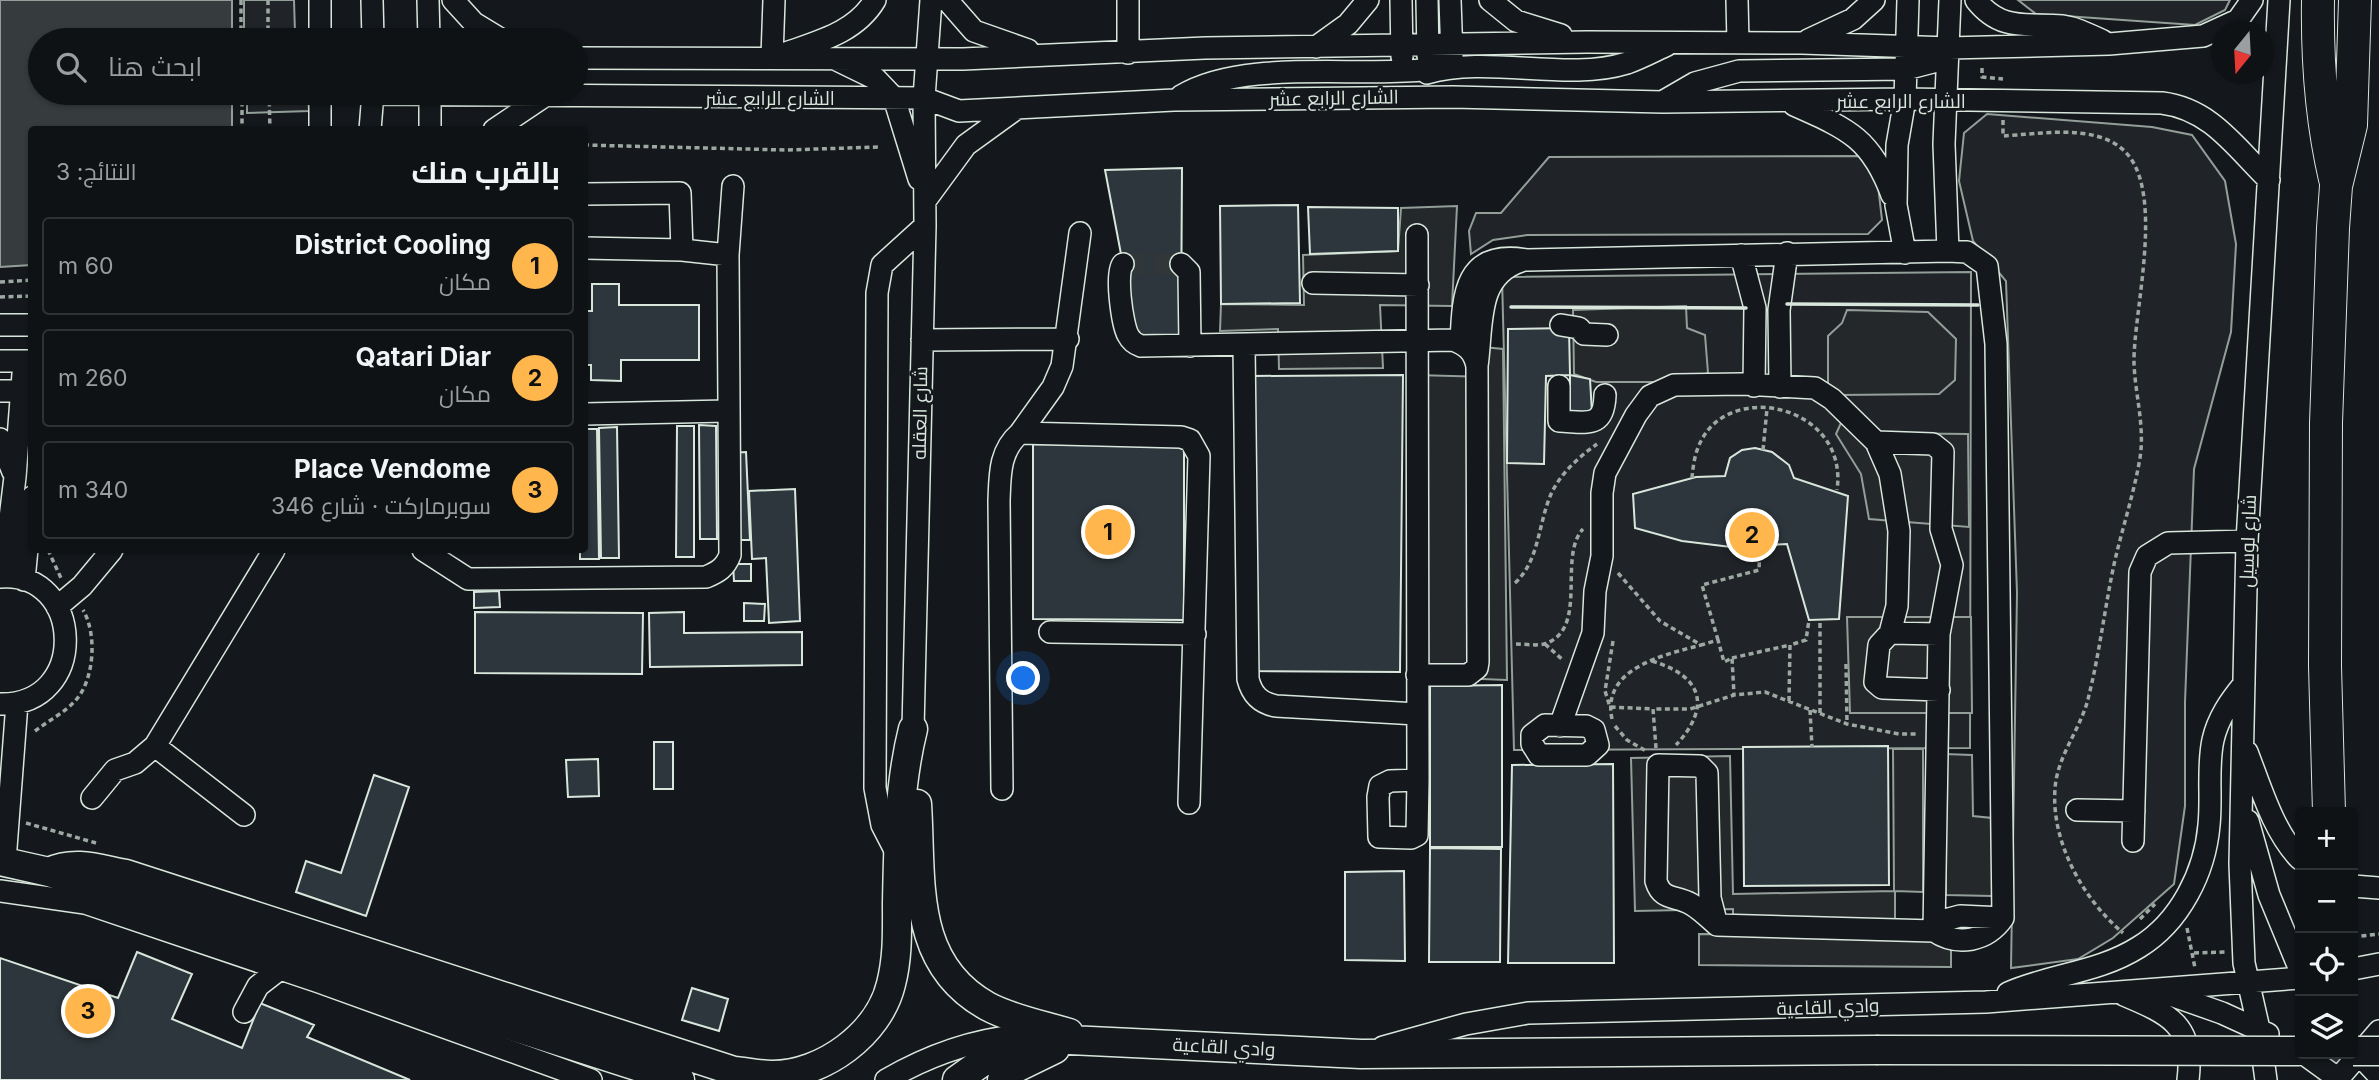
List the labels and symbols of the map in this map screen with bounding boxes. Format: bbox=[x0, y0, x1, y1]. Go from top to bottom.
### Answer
north arrow bbox=[2211, 21, 2274, 84]
street label: الشارع الرابع عشر bbox=[1268, 85, 1399, 113]
street label: الشارع الرابع عشر bbox=[704, 87, 835, 112]
street label: الشارع الرابع عشر bbox=[1835, 90, 1966, 115]
street label: شارع العقله bbox=[908, 366, 934, 460]
street label: شارع لوسيل bbox=[2235, 494, 2263, 588]
pin: 1 bbox=[1085, 506, 1131, 558]
pin: 2 bbox=[1729, 509, 1775, 561]
your location bbox=[1006, 661, 1040, 695]
pin: 3 bbox=[65, 985, 111, 1037]
street label: وادي القاعية bbox=[1776, 994, 1880, 1023]
street label: وادي القاعية bbox=[1172, 1033, 1276, 1064]

